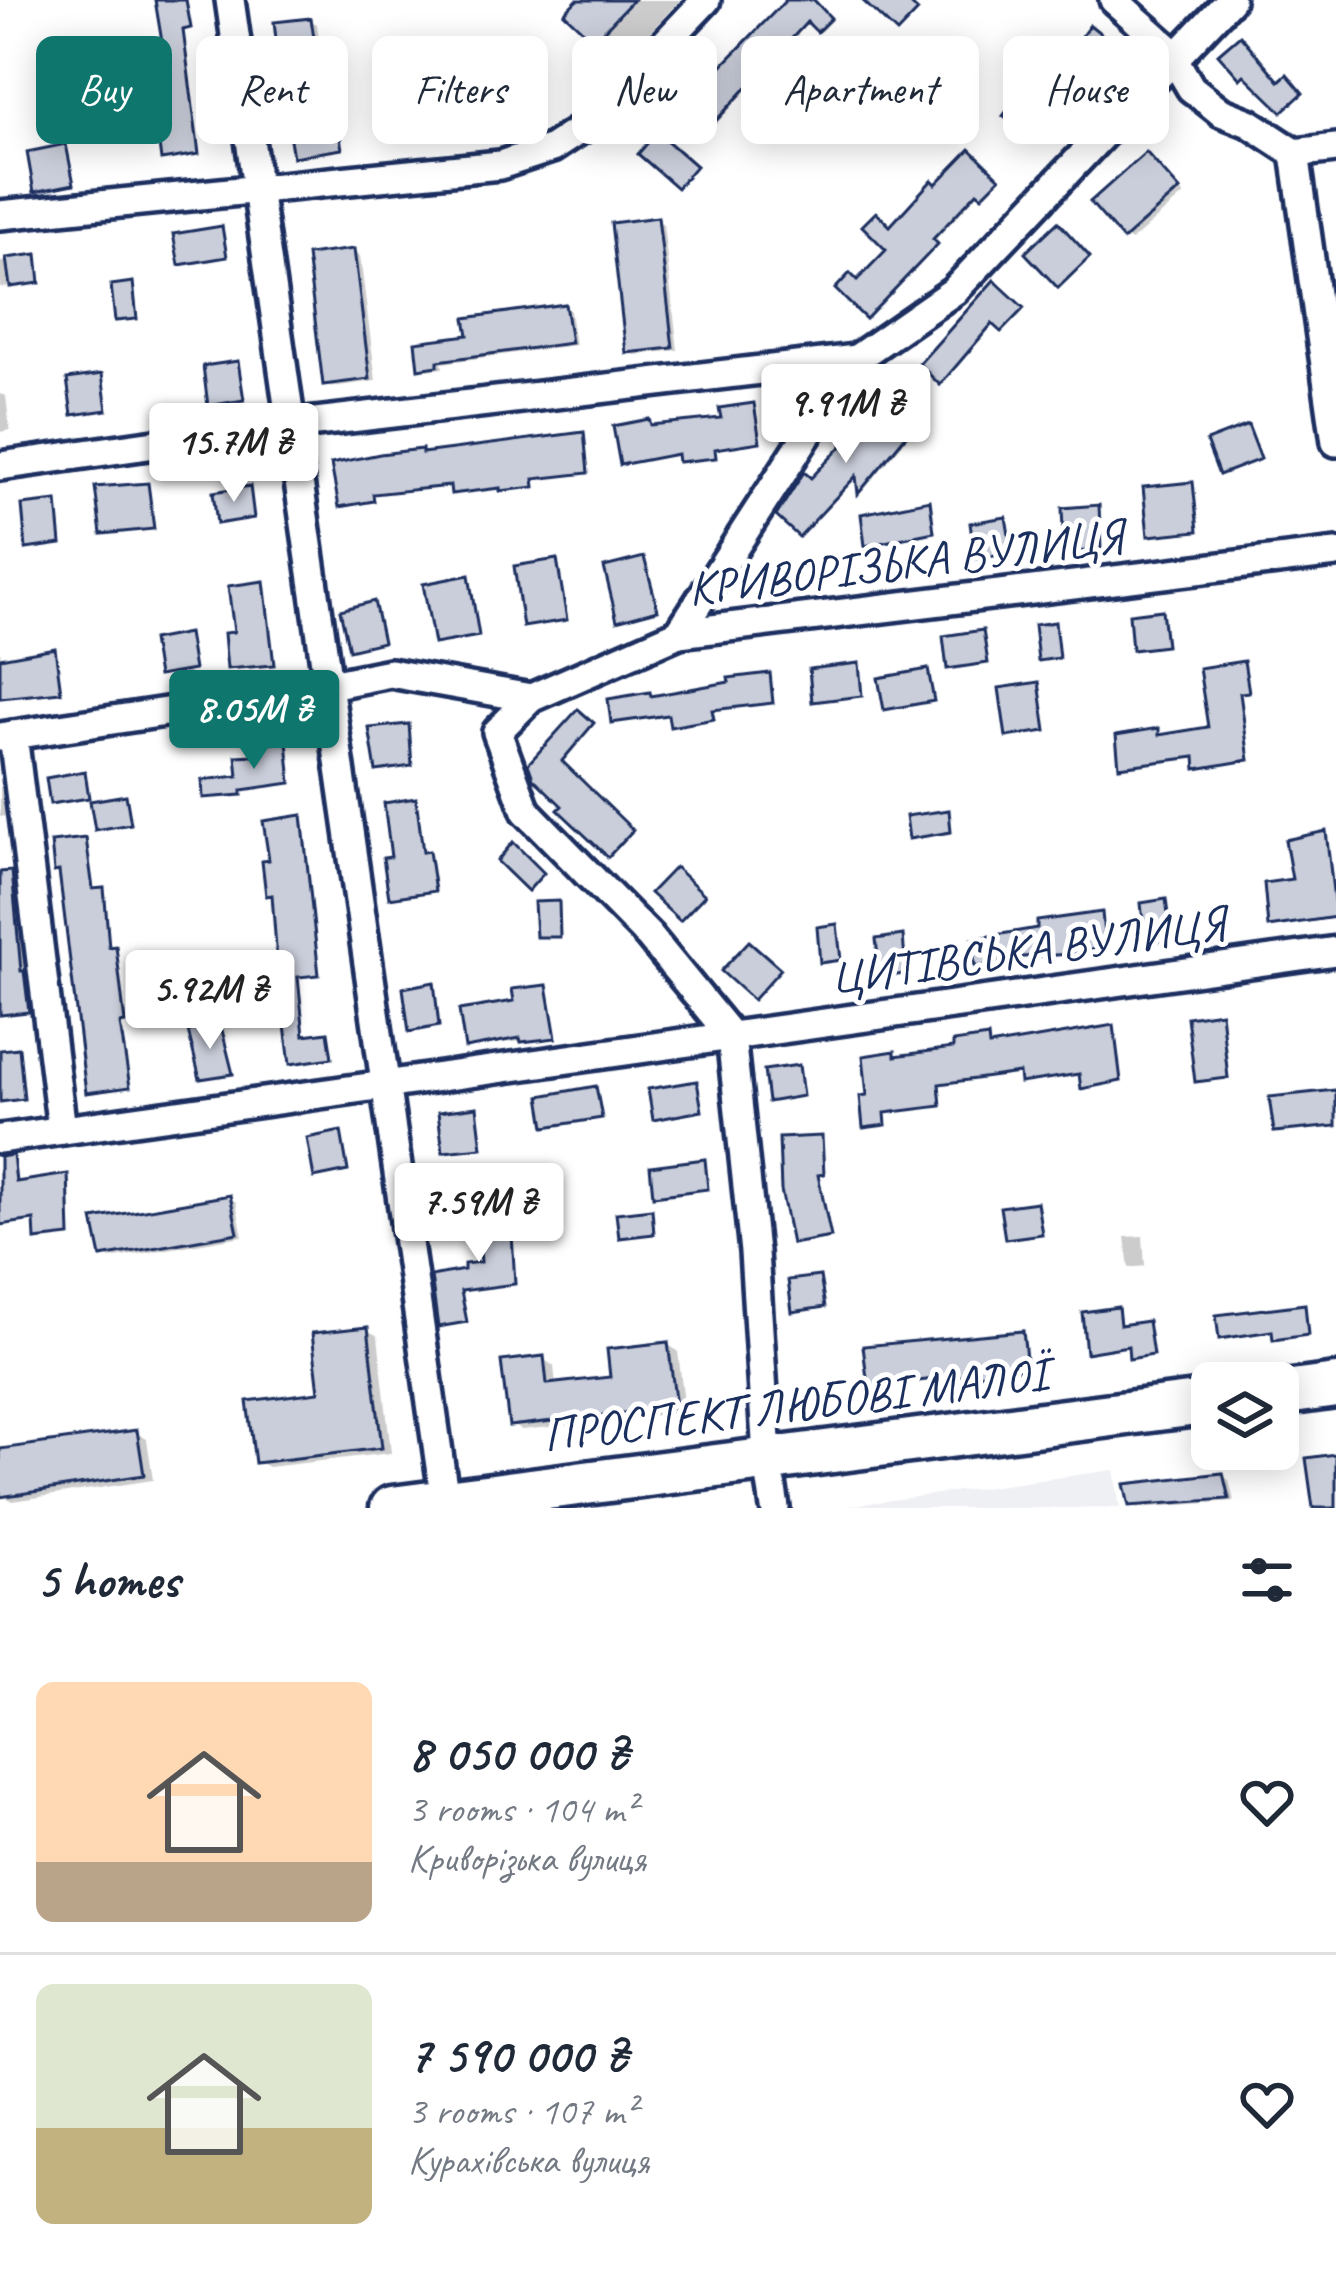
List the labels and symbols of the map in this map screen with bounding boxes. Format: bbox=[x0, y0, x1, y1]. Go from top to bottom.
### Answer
pin: 9.91M ₴ bbox=[735, 364, 957, 466]
pin: 15.7M ₴ bbox=[123, 403, 345, 505]
street label: КРИВОРІЗЬКА ВУЛИЦЯ bbox=[685, 505, 1132, 618]
pin: 8.05M ₴ bbox=[143, 670, 365, 772]
street label: ЦИТІВСЬКА ВУЛИЦЯ bbox=[826, 892, 1235, 1007]
pin: 5.92M ₴ bbox=[99, 950, 321, 1052]
pin: 7.59M ₴ bbox=[368, 1163, 590, 1265]
street label: ПРОСПЕКТ ЛЮБОВІ МАЛОЇ bbox=[540, 1342, 1060, 1465]

